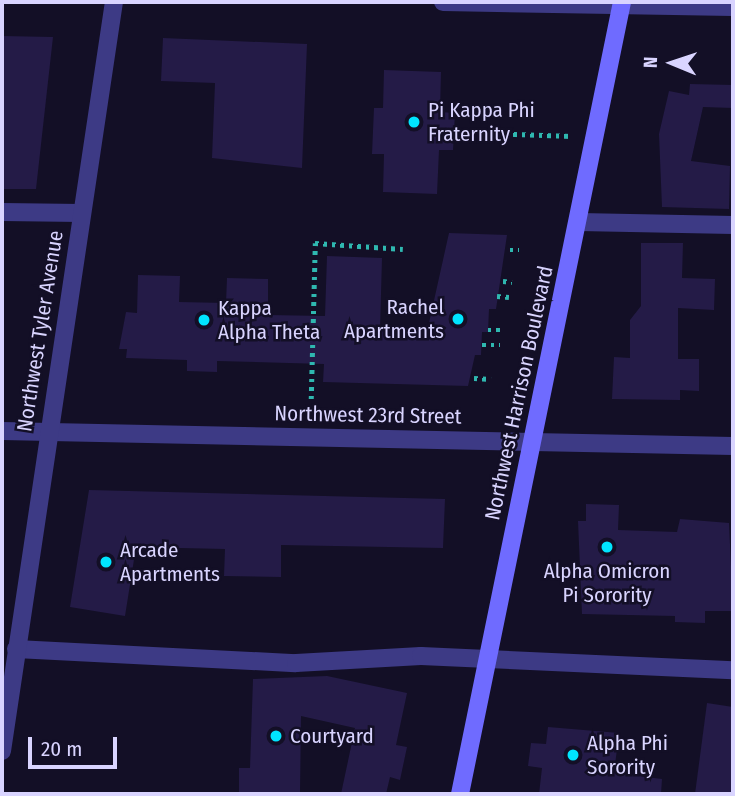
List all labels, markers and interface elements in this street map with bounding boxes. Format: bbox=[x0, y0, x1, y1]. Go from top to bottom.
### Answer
north arrow bbox=[637, 28, 707, 98]
text: N bbox=[639, 56, 662, 68]
place label: Pi Kappa Phi Fraternity bbox=[428, 97, 535, 147]
marker: Pi Kappa Phi Fraternity bbox=[406, 114, 422, 130]
street label: Northwest Tyler Avenue bbox=[12, 229, 68, 433]
street label: Northwest Harrison Boulevard bbox=[480, 263, 558, 523]
place label: Rachel Apartments bbox=[344, 294, 444, 344]
place label: Kappa Alpha Theta bbox=[218, 295, 320, 345]
marker: Rachel Apartments bbox=[450, 311, 466, 327]
marker: Kappa Alpha Theta bbox=[196, 312, 212, 328]
street label: Northwest 23rd Street bbox=[274, 401, 462, 429]
place label: Arcade Apartments bbox=[120, 537, 220, 587]
marker: Alpha Omicron Pi Sorority bbox=[599, 539, 615, 555]
marker: Arcade Apartments bbox=[98, 554, 114, 570]
place label: Alpha Omicron Pi Sorority bbox=[544, 558, 670, 608]
scale bar bbox=[32, 722, 121, 766]
place label: Courtyard bbox=[290, 723, 374, 749]
marker: Courtyard bbox=[268, 728, 284, 744]
place label: Alpha Phi Sorority bbox=[587, 730, 668, 780]
text: 20 m bbox=[41, 736, 82, 762]
marker: Alpha Phi Sorority bbox=[565, 747, 581, 763]

